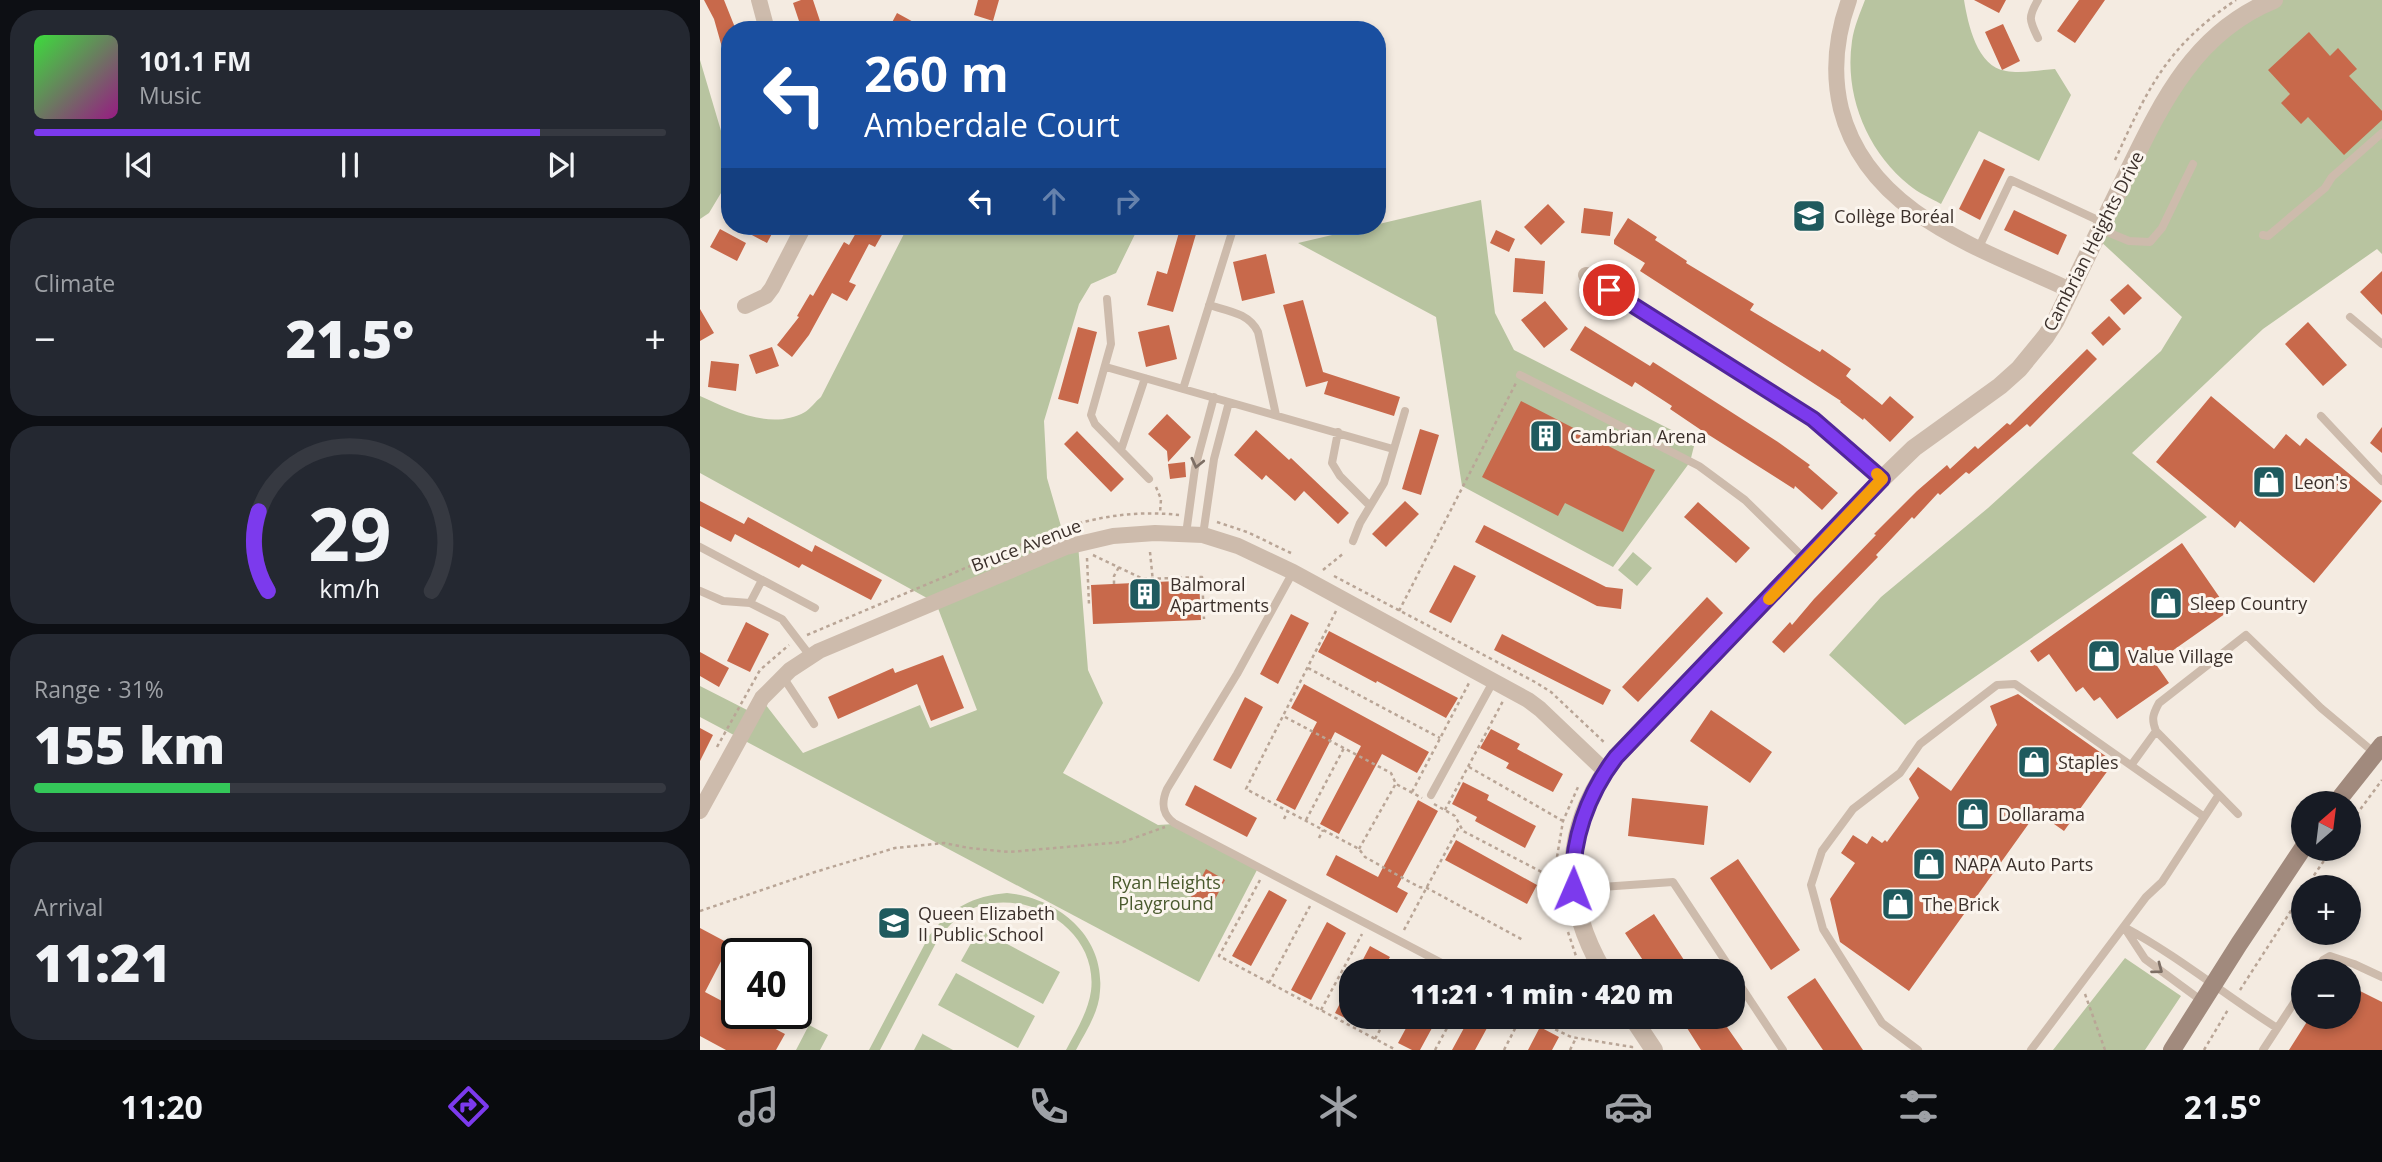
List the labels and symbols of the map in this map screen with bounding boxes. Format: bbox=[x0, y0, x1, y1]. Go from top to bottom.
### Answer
street label: Cambrian Heights Drive bbox=[2037, 147, 2149, 335]
school or university icon: Collège Boréal bbox=[1790, 197, 1828, 235]
place label: Collège Boréal bbox=[1834, 204, 1954, 228]
pin bbox=[1579, 260, 1639, 320]
building icon: Cambrian Arena bbox=[1527, 417, 1565, 455]
place label: Cambrian Arena bbox=[1570, 424, 1707, 448]
one-way arrow bbox=[1190, 457, 1205, 469]
shop icon: Leon's bbox=[2250, 463, 2288, 501]
place label: Leon's bbox=[2294, 470, 2348, 494]
street label: Bruce Avenue bbox=[968, 513, 1084, 577]
place label: Balmoral Apartments bbox=[1170, 572, 1269, 617]
building icon: Balmoral Apartments bbox=[1126, 575, 1164, 613]
shop icon: Sleep Country bbox=[2147, 584, 2185, 622]
place label: Sleep Country bbox=[2190, 591, 2308, 615]
shop icon: Value Village bbox=[2085, 637, 2123, 675]
place label: Value Village bbox=[2128, 644, 2233, 668]
shop icon: Staples bbox=[2015, 743, 2053, 781]
place label: Staples bbox=[2058, 750, 2119, 774]
north arrow bbox=[2291, 791, 2361, 861]
shop icon: Dollarama bbox=[1954, 795, 1992, 833]
place label: Dollarama bbox=[1998, 802, 2085, 826]
shop icon: NAPA Auto Parts bbox=[1910, 845, 1948, 883]
position arrow bbox=[1536, 852, 1610, 926]
place label: NAPA Auto Parts bbox=[1954, 852, 2093, 876]
park label: Ryan Heights Playground bbox=[1111, 870, 1221, 915]
shop icon: The Brick bbox=[1879, 885, 1917, 923]
place label: The Brick bbox=[1922, 892, 2000, 916]
place label: Queen Elizabeth II Public School bbox=[918, 901, 1055, 946]
school or university icon: Queen Elizabeth II Public School bbox=[875, 904, 913, 942]
speed limit sign: 40 bbox=[721, 938, 812, 1029]
one-way arrow bbox=[2150, 961, 2163, 973]

